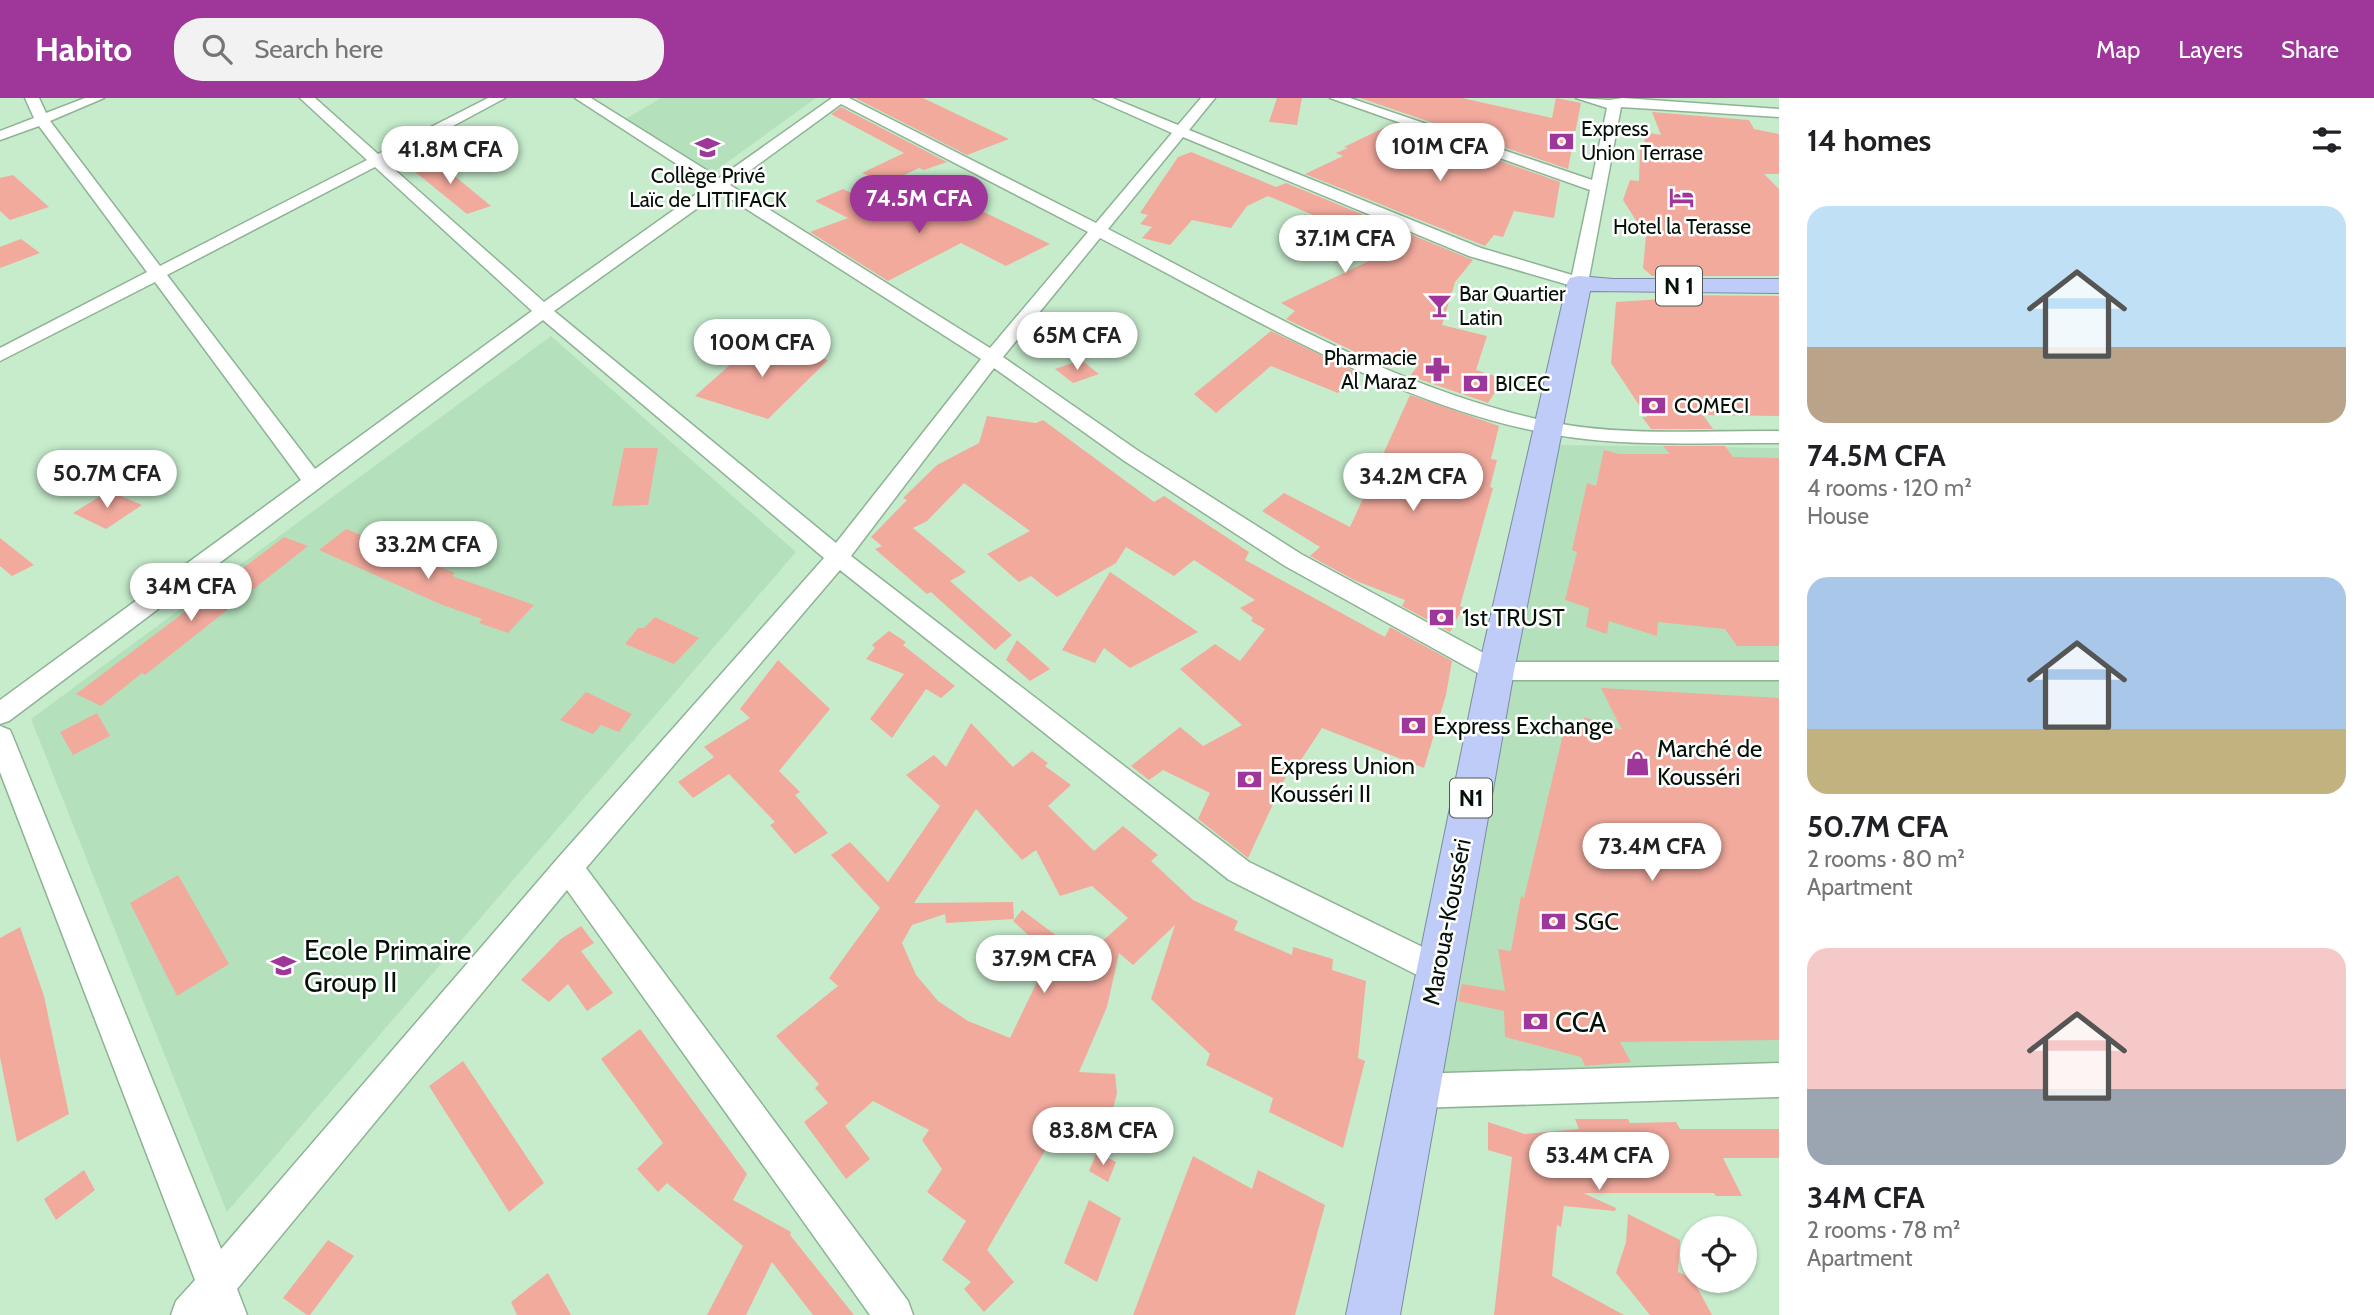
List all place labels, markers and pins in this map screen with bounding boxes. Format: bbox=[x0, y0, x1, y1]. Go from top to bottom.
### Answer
place label: Express Union Terrase bbox=[1581, 116, 1703, 165]
pin: 101M CFA bbox=[1368, 123, 1512, 183]
pin: 41.8M CFA bbox=[370, 126, 530, 186]
bank icon: Express Union Terrase bbox=[1547, 127, 1575, 155]
school or university icon: Collège Privé Laïc de LITTIFACK bbox=[694, 133, 722, 161]
place label: Collège Privé Laïc de LITTIFACK bbox=[629, 163, 787, 212]
pin: 74.5M CFA bbox=[839, 176, 999, 235]
hotel icon: Hotel la Terasse bbox=[1668, 184, 1696, 212]
place label: Hotel la Terasse bbox=[1613, 214, 1751, 239]
pin: 37.1M CFA bbox=[1265, 216, 1425, 275]
place label: Bar Quartier Latin bbox=[1459, 281, 1566, 330]
bar icon: Bar Quartier Latin bbox=[1425, 292, 1453, 320]
pin: 65M CFA bbox=[1012, 313, 1142, 372]
pin: 100M CFA bbox=[690, 320, 834, 379]
place label: Pharmacie Al Maraz bbox=[1324, 345, 1417, 394]
pharmacy icon: Pharmacie Al Maraz bbox=[1423, 356, 1451, 384]
bank icon: BICEC bbox=[1461, 370, 1489, 398]
place label: BICEC bbox=[1495, 371, 1550, 396]
bank icon: COMECI bbox=[1640, 392, 1668, 420]
place label: COMECI bbox=[1674, 393, 1749, 418]
pin: 50.7M CFA bbox=[27, 450, 187, 510]
pin: 34.2M CFA bbox=[1333, 454, 1493, 513]
pin: 33.2M CFA bbox=[348, 522, 508, 581]
pin: 34M CFA bbox=[126, 564, 256, 623]
place label: 1st TRUST bbox=[1462, 603, 1565, 632]
bank icon: 1st TRUST bbox=[1428, 604, 1456, 632]
place label: Express Exchange bbox=[1433, 711, 1613, 740]
bank icon: Express Exchange bbox=[1399, 712, 1427, 740]
place label: Marché de Kousséri bbox=[1657, 734, 1762, 791]
shop icon: Marché de Kousséri bbox=[1623, 749, 1651, 777]
place label: Express Union Kousséri II bbox=[1270, 751, 1415, 808]
bank icon: Express Union Kousséri II bbox=[1236, 766, 1264, 794]
pin: 73.4M CFA bbox=[1572, 824, 1732, 883]
place label: SGC bbox=[1574, 907, 1619, 936]
bank icon: SGC bbox=[1540, 908, 1568, 936]
place label: Ecole Primaire Group II bbox=[304, 933, 471, 999]
pin: 37.9M CFA bbox=[964, 936, 1124, 995]
school or university icon: Ecole Primaire Group II bbox=[270, 952, 298, 980]
place label: CCA bbox=[1555, 1005, 1607, 1039]
bank icon: CCA bbox=[1521, 1008, 1549, 1036]
pin: 83.8M CFA bbox=[1023, 1108, 1183, 1167]
pin: 53.4M CFA bbox=[1519, 1132, 1679, 1192]

